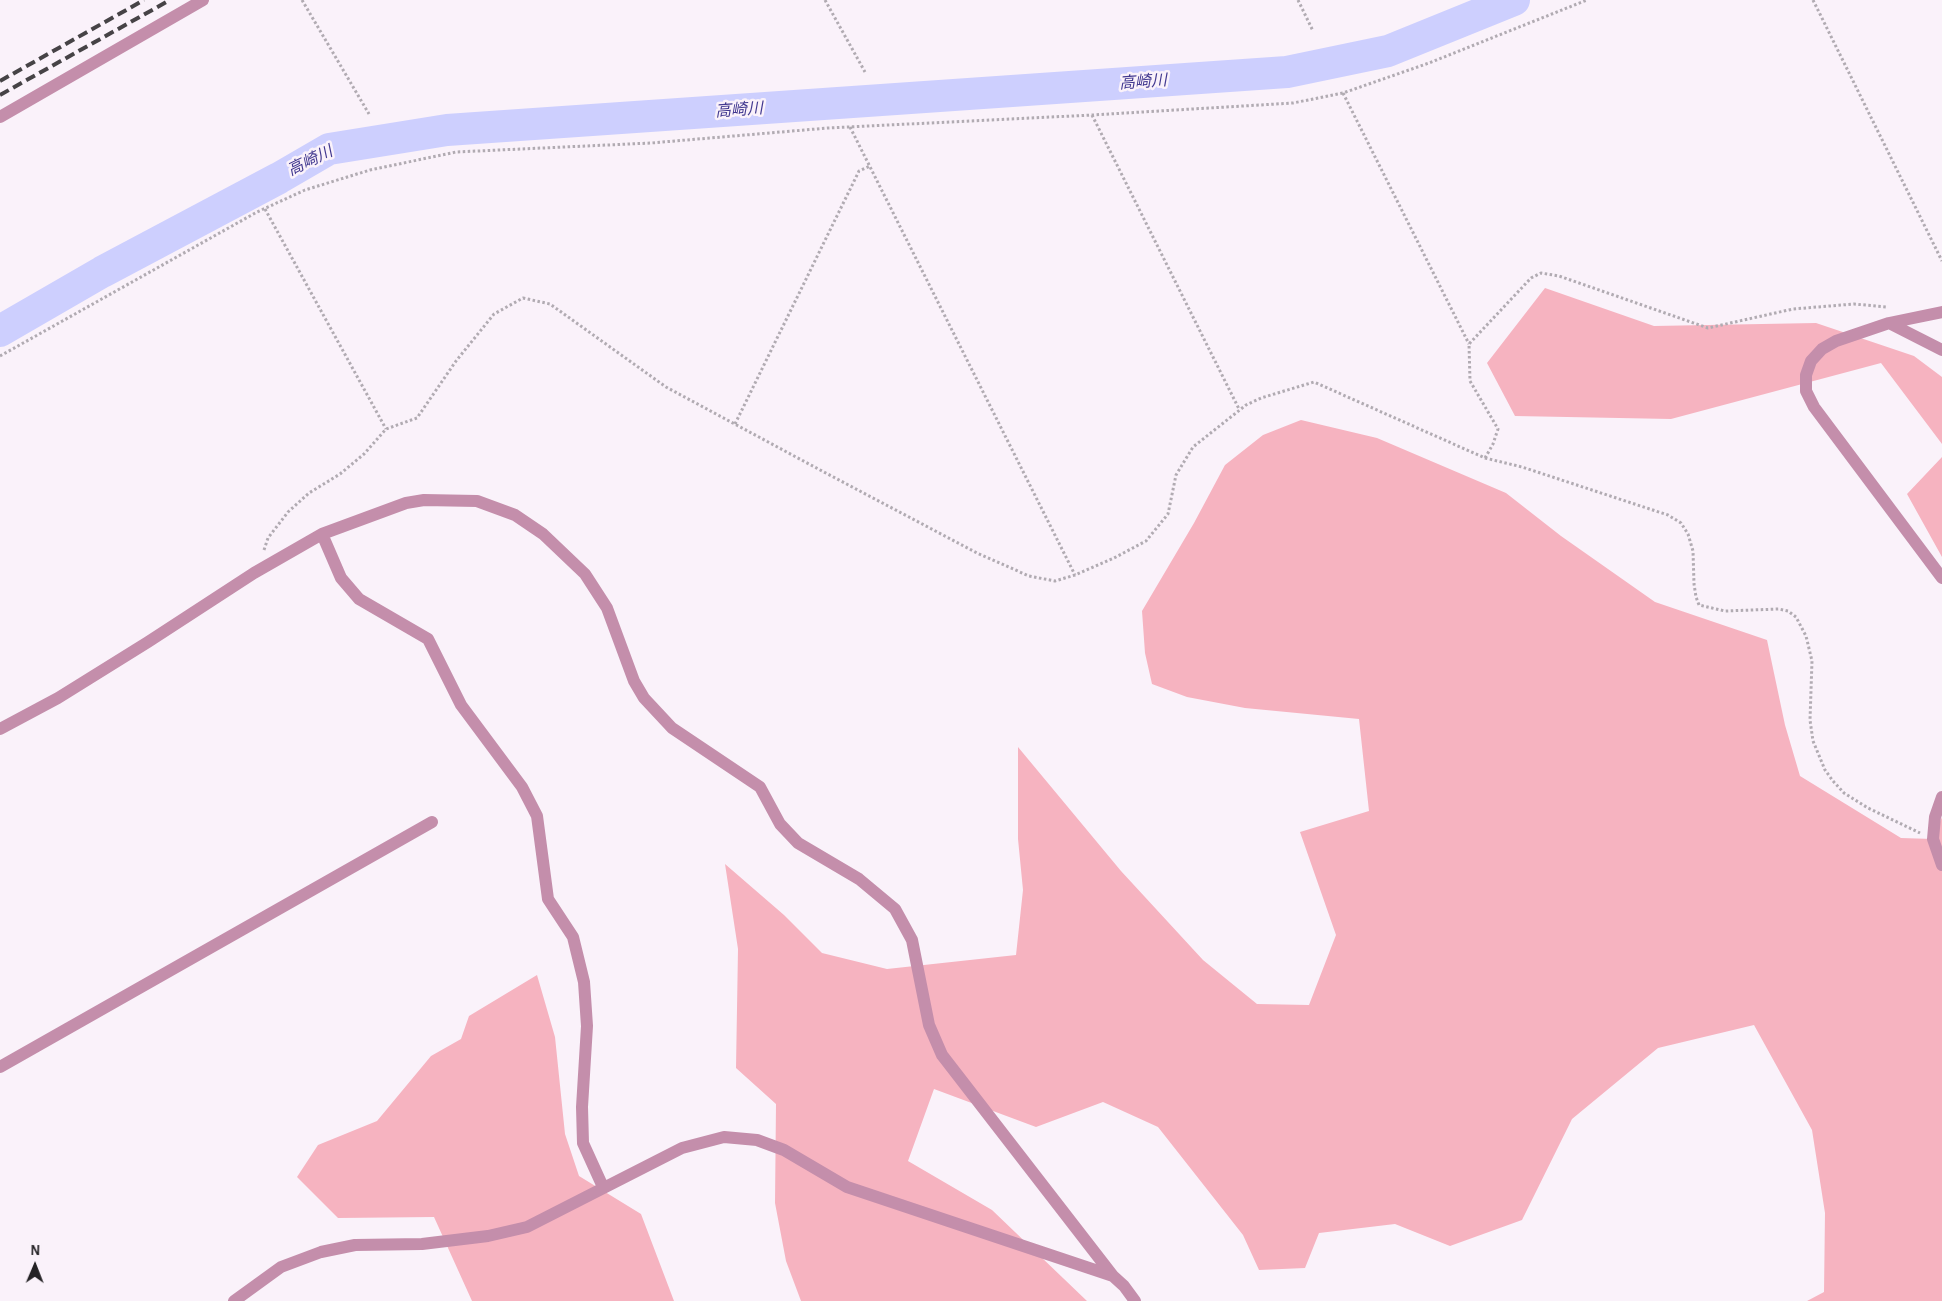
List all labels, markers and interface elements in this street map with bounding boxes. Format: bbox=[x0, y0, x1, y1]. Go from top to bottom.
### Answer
water label: 高崎川 bbox=[1118, 71, 1168, 93]
water label: 高崎川 bbox=[714, 99, 764, 121]
water label: 高崎川 bbox=[284, 142, 336, 180]
north arrow bbox=[10, 1241, 60, 1291]
text: N bbox=[30, 1244, 40, 1258]

